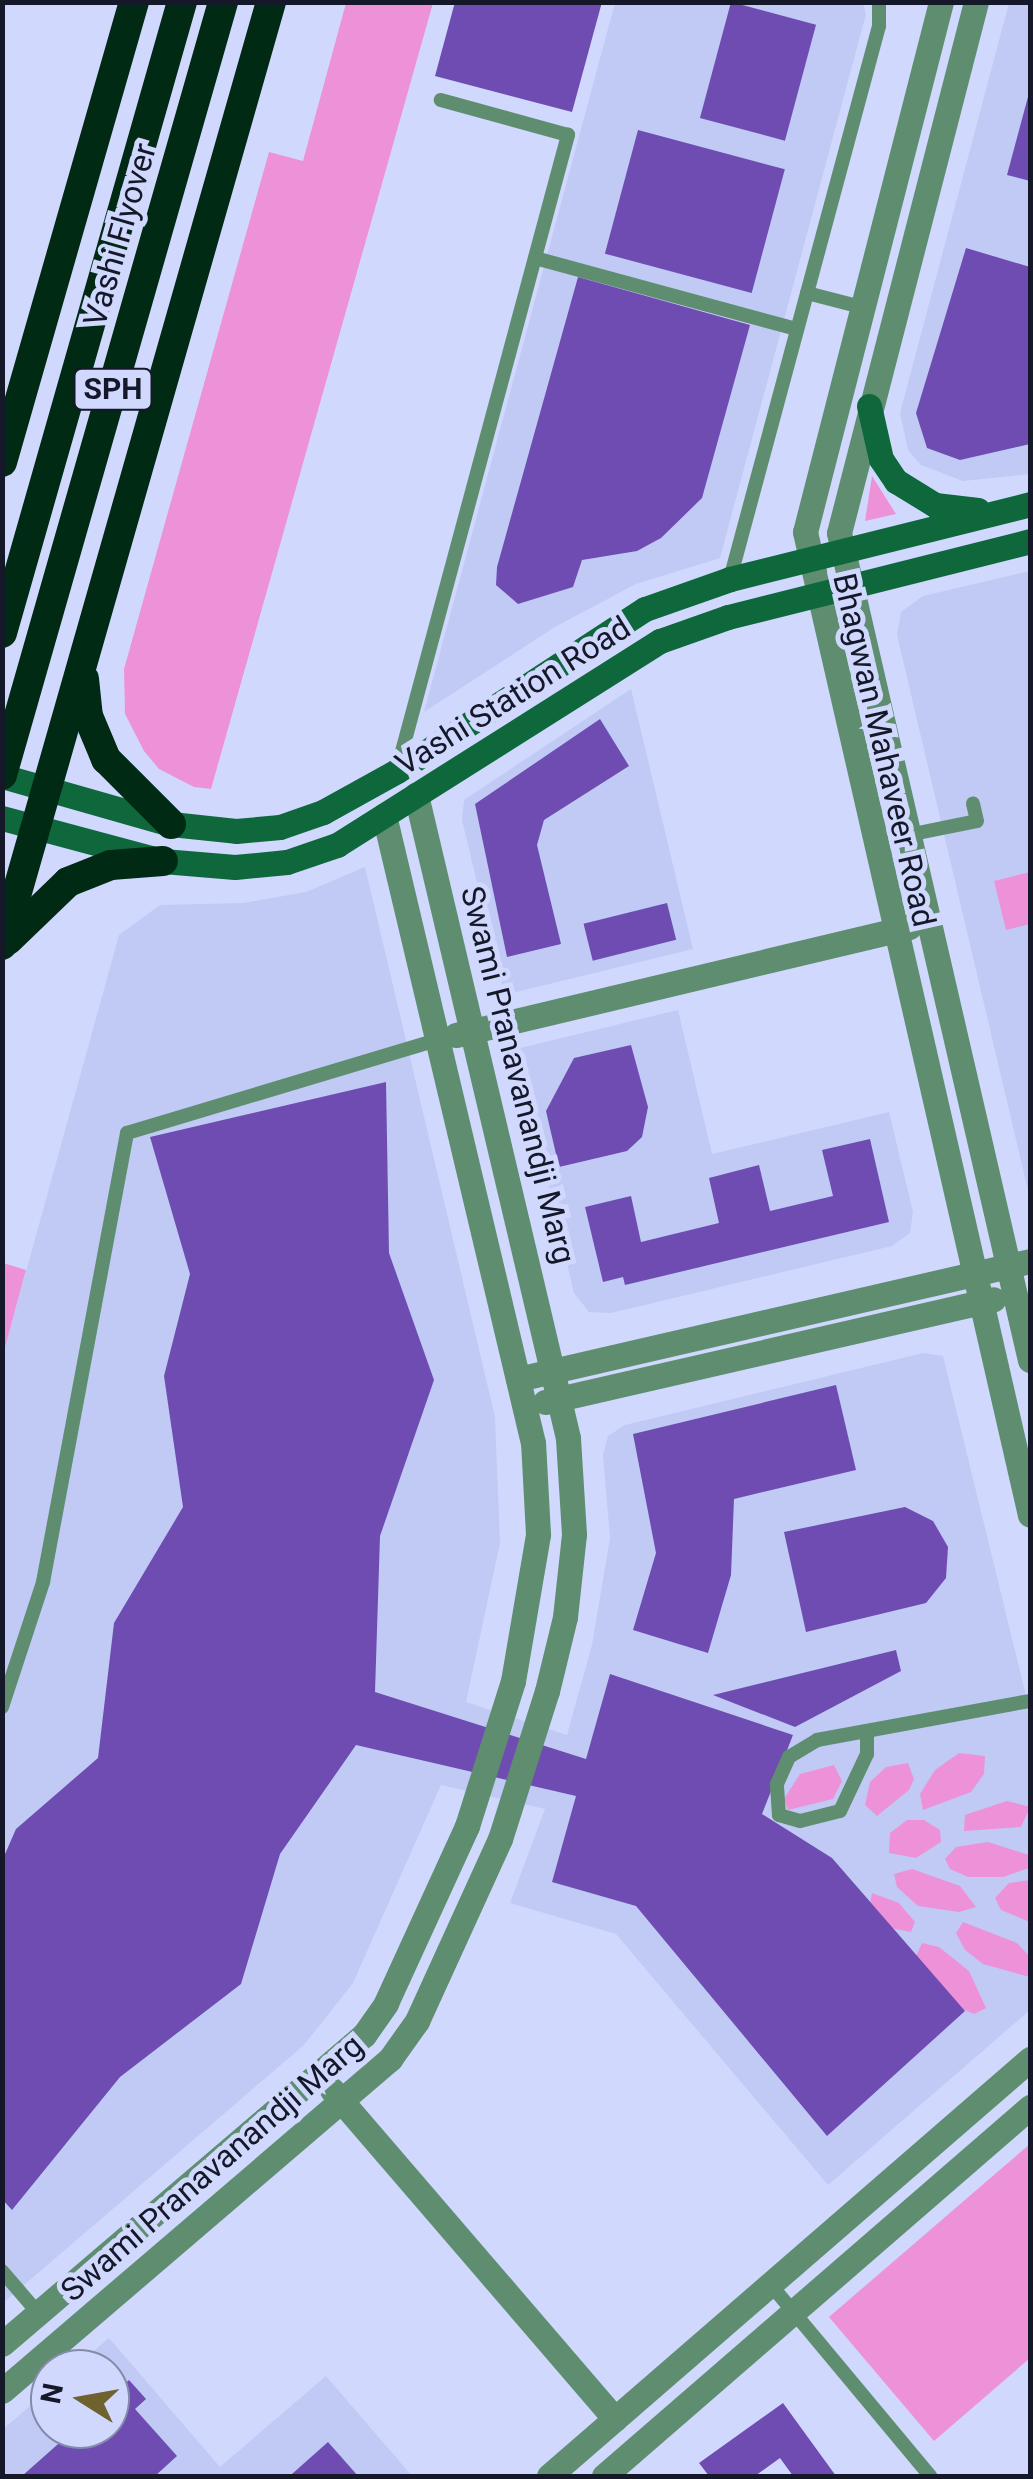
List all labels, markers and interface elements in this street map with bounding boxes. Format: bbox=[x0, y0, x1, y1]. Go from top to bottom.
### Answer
street label: Vashi Flyover bbox=[76, 139, 164, 331]
road number: SPH bbox=[73, 364, 153, 414]
street label: Bhagwan Mahaveer Road bbox=[825, 570, 943, 930]
street label: Vashi Station Road bbox=[389, 608, 637, 784]
street label: Swami Pranavanandji Marg bbox=[452, 882, 584, 1268]
street label: Swami Pranavanandji Marg bbox=[53, 2026, 371, 2310]
north arrow bbox=[30, 2349, 130, 2449]
text: N bbox=[34, 2381, 70, 2406]

